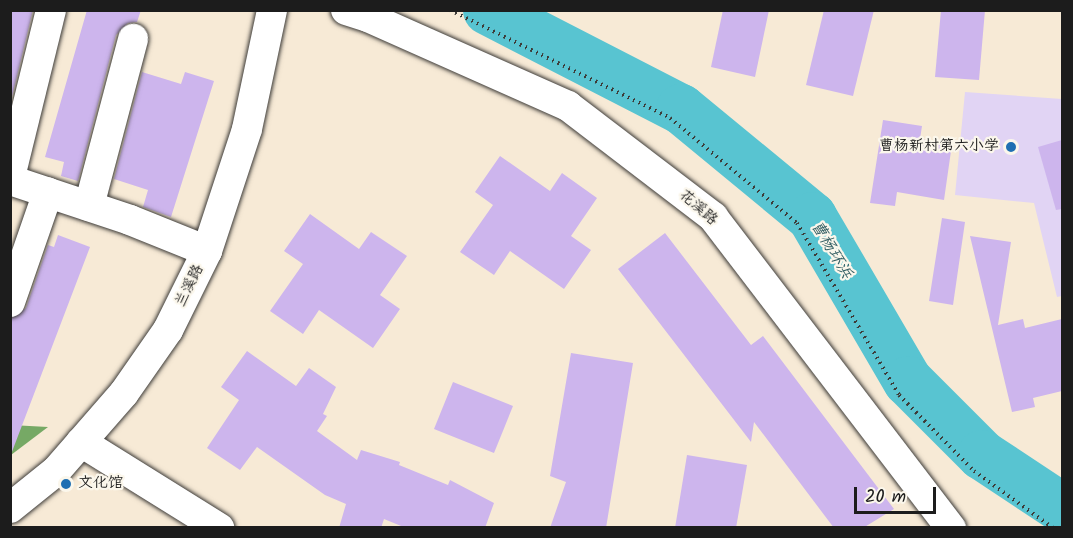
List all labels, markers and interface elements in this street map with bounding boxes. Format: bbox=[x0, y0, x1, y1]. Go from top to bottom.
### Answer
place label: 曹杨新村第六小学 bbox=[879, 138, 999, 156]
marker: 曹杨新村第六小学 bbox=[1004, 140, 1018, 154]
street label: 花溪路 bbox=[675, 186, 721, 230]
water label: 曹杨环浜 bbox=[806, 218, 856, 282]
street label: 兰溪路 bbox=[172, 262, 208, 310]
place label: 文化馆 bbox=[78, 475, 123, 493]
scale bar bbox=[857, 475, 940, 513]
marker: 文化馆 bbox=[59, 477, 73, 491]
text: 20 m bbox=[865, 483, 906, 512]

